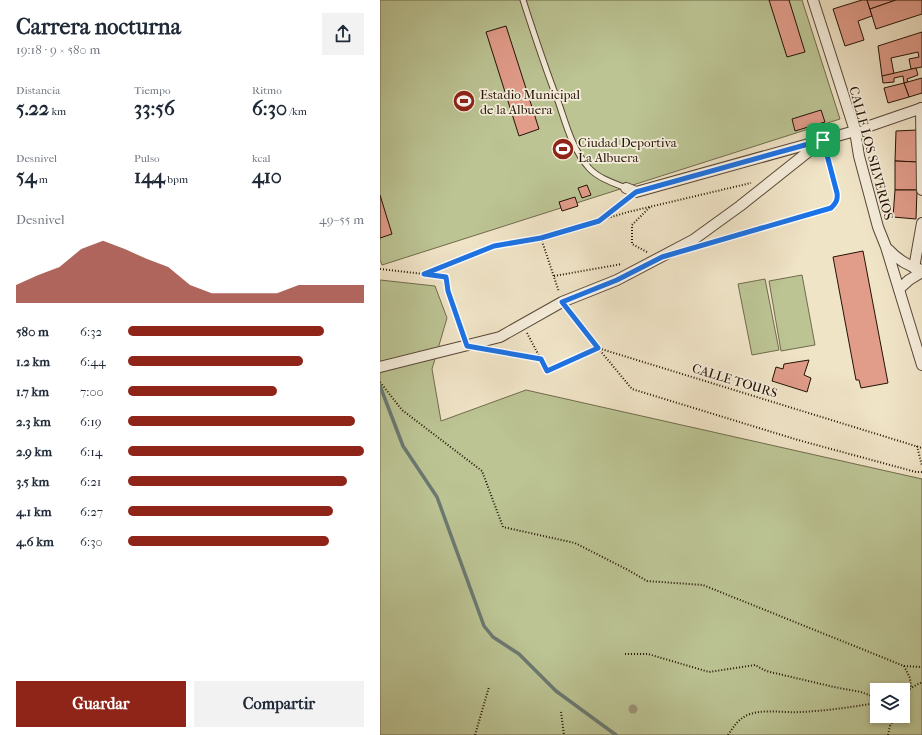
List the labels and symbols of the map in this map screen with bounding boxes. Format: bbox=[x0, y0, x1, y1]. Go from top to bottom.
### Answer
street label: CALLE LOS SILVERIOS bbox=[846, 85, 897, 222]
place label: Estadio Municipal de la Albuera bbox=[480, 87, 581, 117]
sports icon: Estadio Municipal de la Albuera bbox=[451, 88, 477, 114]
pin bbox=[806, 123, 840, 157]
place label: Ciudad Deportiva La Albuera bbox=[578, 135, 678, 165]
sports icon: Ciudad Deportiva La Albuera bbox=[550, 136, 576, 162]
street label: CALLE TOURS bbox=[690, 360, 780, 401]

